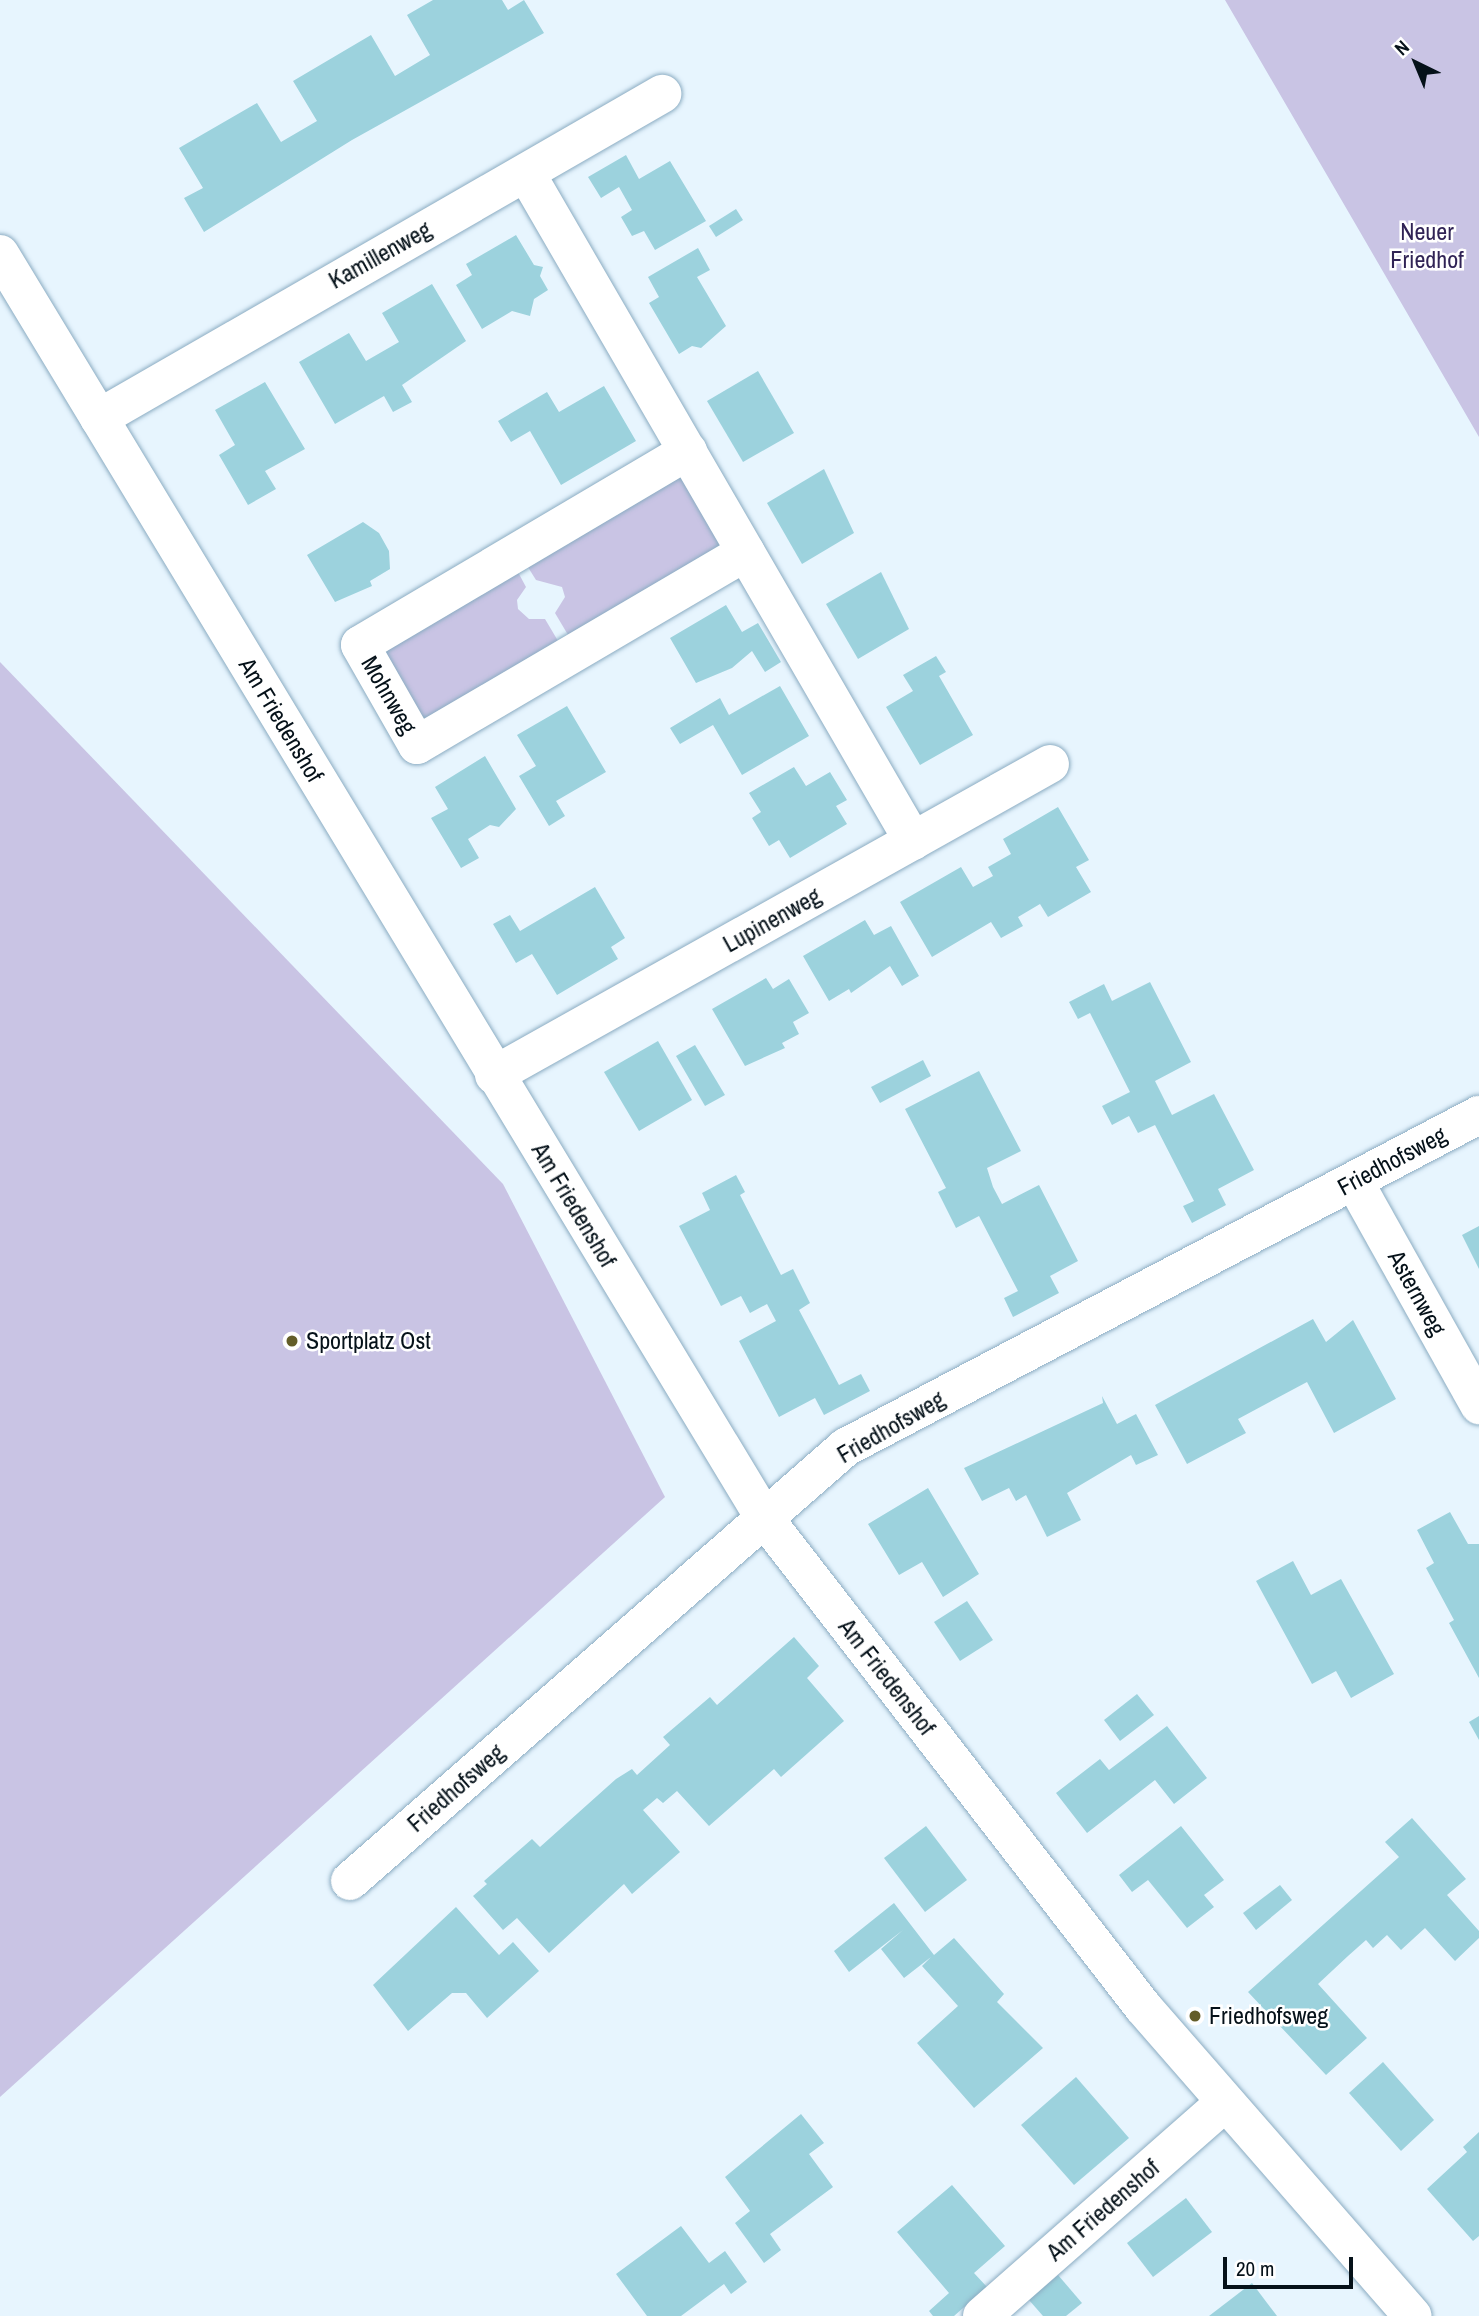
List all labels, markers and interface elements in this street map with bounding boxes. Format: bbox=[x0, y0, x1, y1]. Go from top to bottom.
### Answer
north arrow bbox=[1381, 28, 1451, 98]
text: N bbox=[1389, 34, 1415, 61]
street label: Kamillenweg bbox=[324, 215, 436, 295]
park label: Neuer Friedhof bbox=[1390, 218, 1464, 274]
street label: Mohnweg bbox=[355, 651, 423, 739]
street label: Am Friedenshof bbox=[233, 653, 329, 787]
street label: Lupinenweg bbox=[718, 881, 826, 959]
street label: Friedhofsweg bbox=[1333, 1120, 1451, 1202]
street label: Am Friedenshof bbox=[526, 1138, 622, 1272]
street label: Asternweg bbox=[1382, 1245, 1452, 1341]
place label: Sportplatz Ost bbox=[306, 1327, 431, 1355]
marker: Sportplatz Ost bbox=[284, 1333, 300, 1349]
street label: Friedhofsweg bbox=[832, 1385, 950, 1469]
street label: Am Friedenshof bbox=[833, 1613, 941, 1741]
street label: Friedhofsweg bbox=[402, 1738, 510, 1838]
place label: Friedhofsweg bbox=[1209, 2002, 1328, 2030]
marker: Friedhofsweg bbox=[1187, 2008, 1203, 2024]
street label: Am Friedenshof bbox=[1041, 2153, 1165, 2267]
scale bar bbox=[1227, 2242, 1356, 2286]
text: 20 m bbox=[1236, 2254, 1274, 2283]

